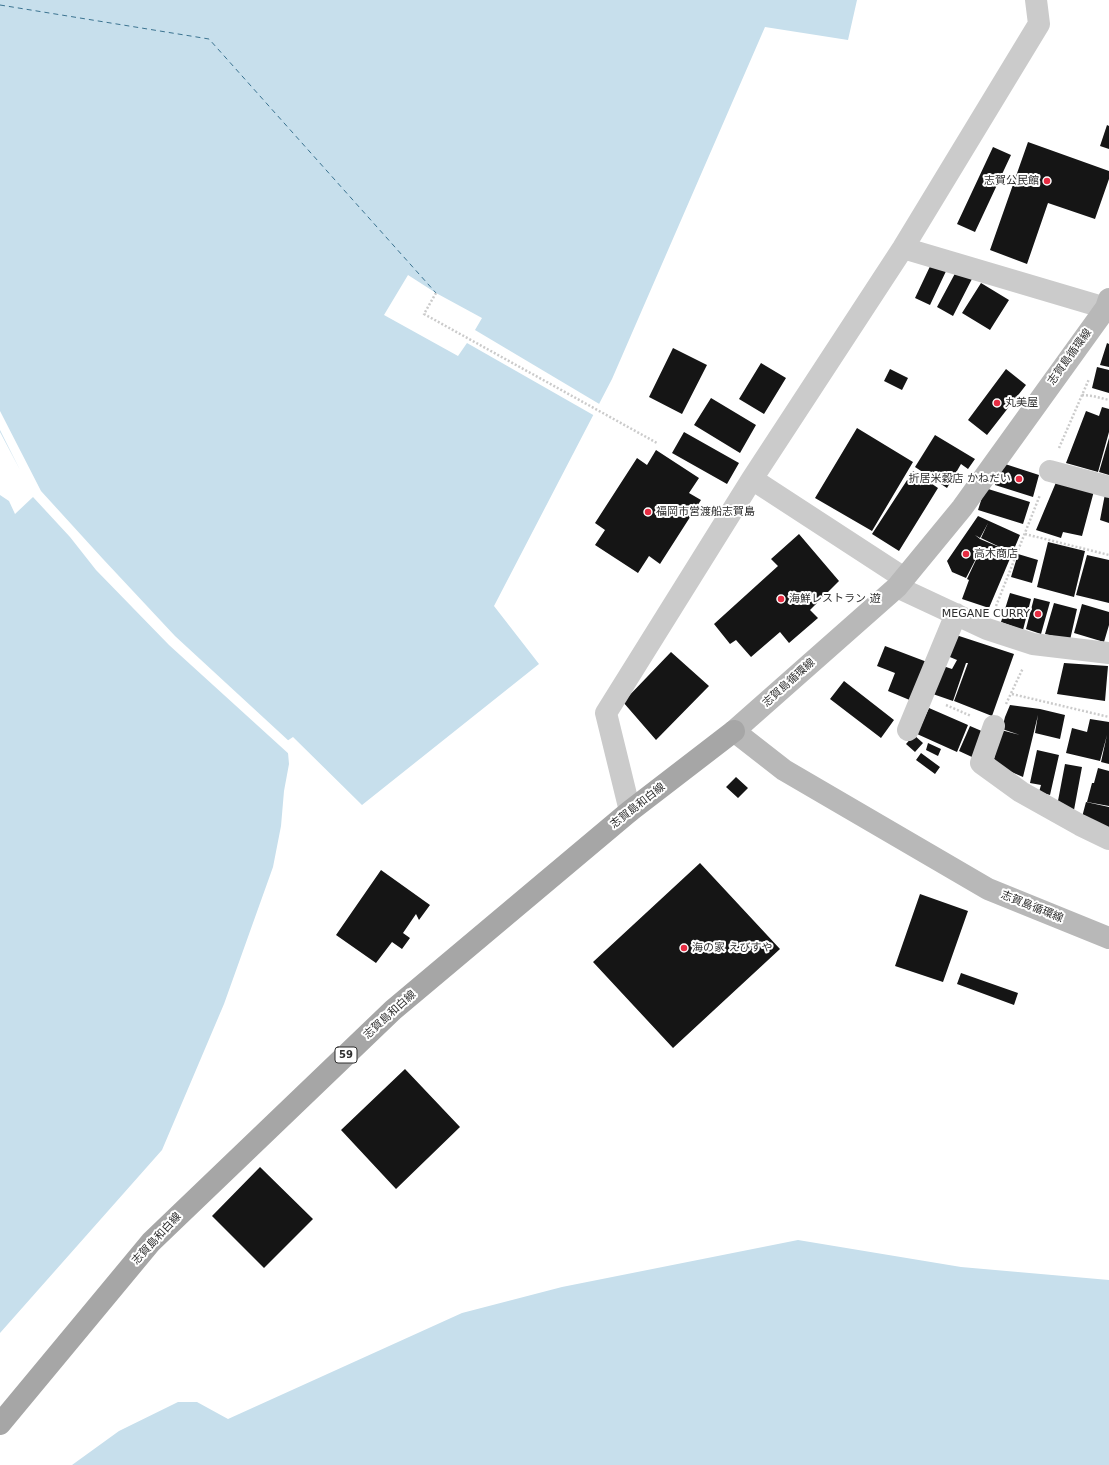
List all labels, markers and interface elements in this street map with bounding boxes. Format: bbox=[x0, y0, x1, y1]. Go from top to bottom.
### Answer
place label: 志賀公民館 bbox=[984, 174, 1039, 188]
marker: 志賀公民館 bbox=[1042, 176, 1052, 186]
street label: 志賀島循環線 bbox=[1045, 326, 1095, 388]
place label: 丸美屋 bbox=[1005, 396, 1038, 410]
marker: 丸美屋 bbox=[992, 398, 1002, 408]
place label: 折居米穀店 かねだい bbox=[909, 472, 1011, 486]
marker: 折居米穀店 かねだい bbox=[1014, 474, 1024, 484]
place label: 福岡市営渡船志賀島 bbox=[656, 505, 755, 519]
marker: 福岡市営渡船志賀島 bbox=[643, 507, 653, 517]
place label: 高木商店 bbox=[974, 547, 1018, 561]
marker: 高木商店 bbox=[961, 549, 971, 559]
place label: 海鮮レストラン 遊 bbox=[789, 592, 880, 606]
marker: 海鮮レストラン 遊 bbox=[776, 594, 786, 604]
place label: MEGANE CURRY bbox=[942, 607, 1030, 621]
marker: MEGANE CURRY bbox=[1033, 609, 1043, 619]
street label: 志賀島循環線 bbox=[760, 656, 818, 710]
street label: 志賀島和白線 bbox=[608, 780, 668, 832]
street label: 志賀島循環線 bbox=[999, 889, 1065, 925]
place label: 海の家 えびすや bbox=[692, 941, 772, 955]
marker: 海の家 えびすや bbox=[679, 943, 689, 953]
street label: 志賀島和白線 bbox=[361, 988, 419, 1042]
road number: 59 bbox=[335, 1047, 357, 1063]
street label: 志賀島和白線 bbox=[130, 1210, 184, 1268]

